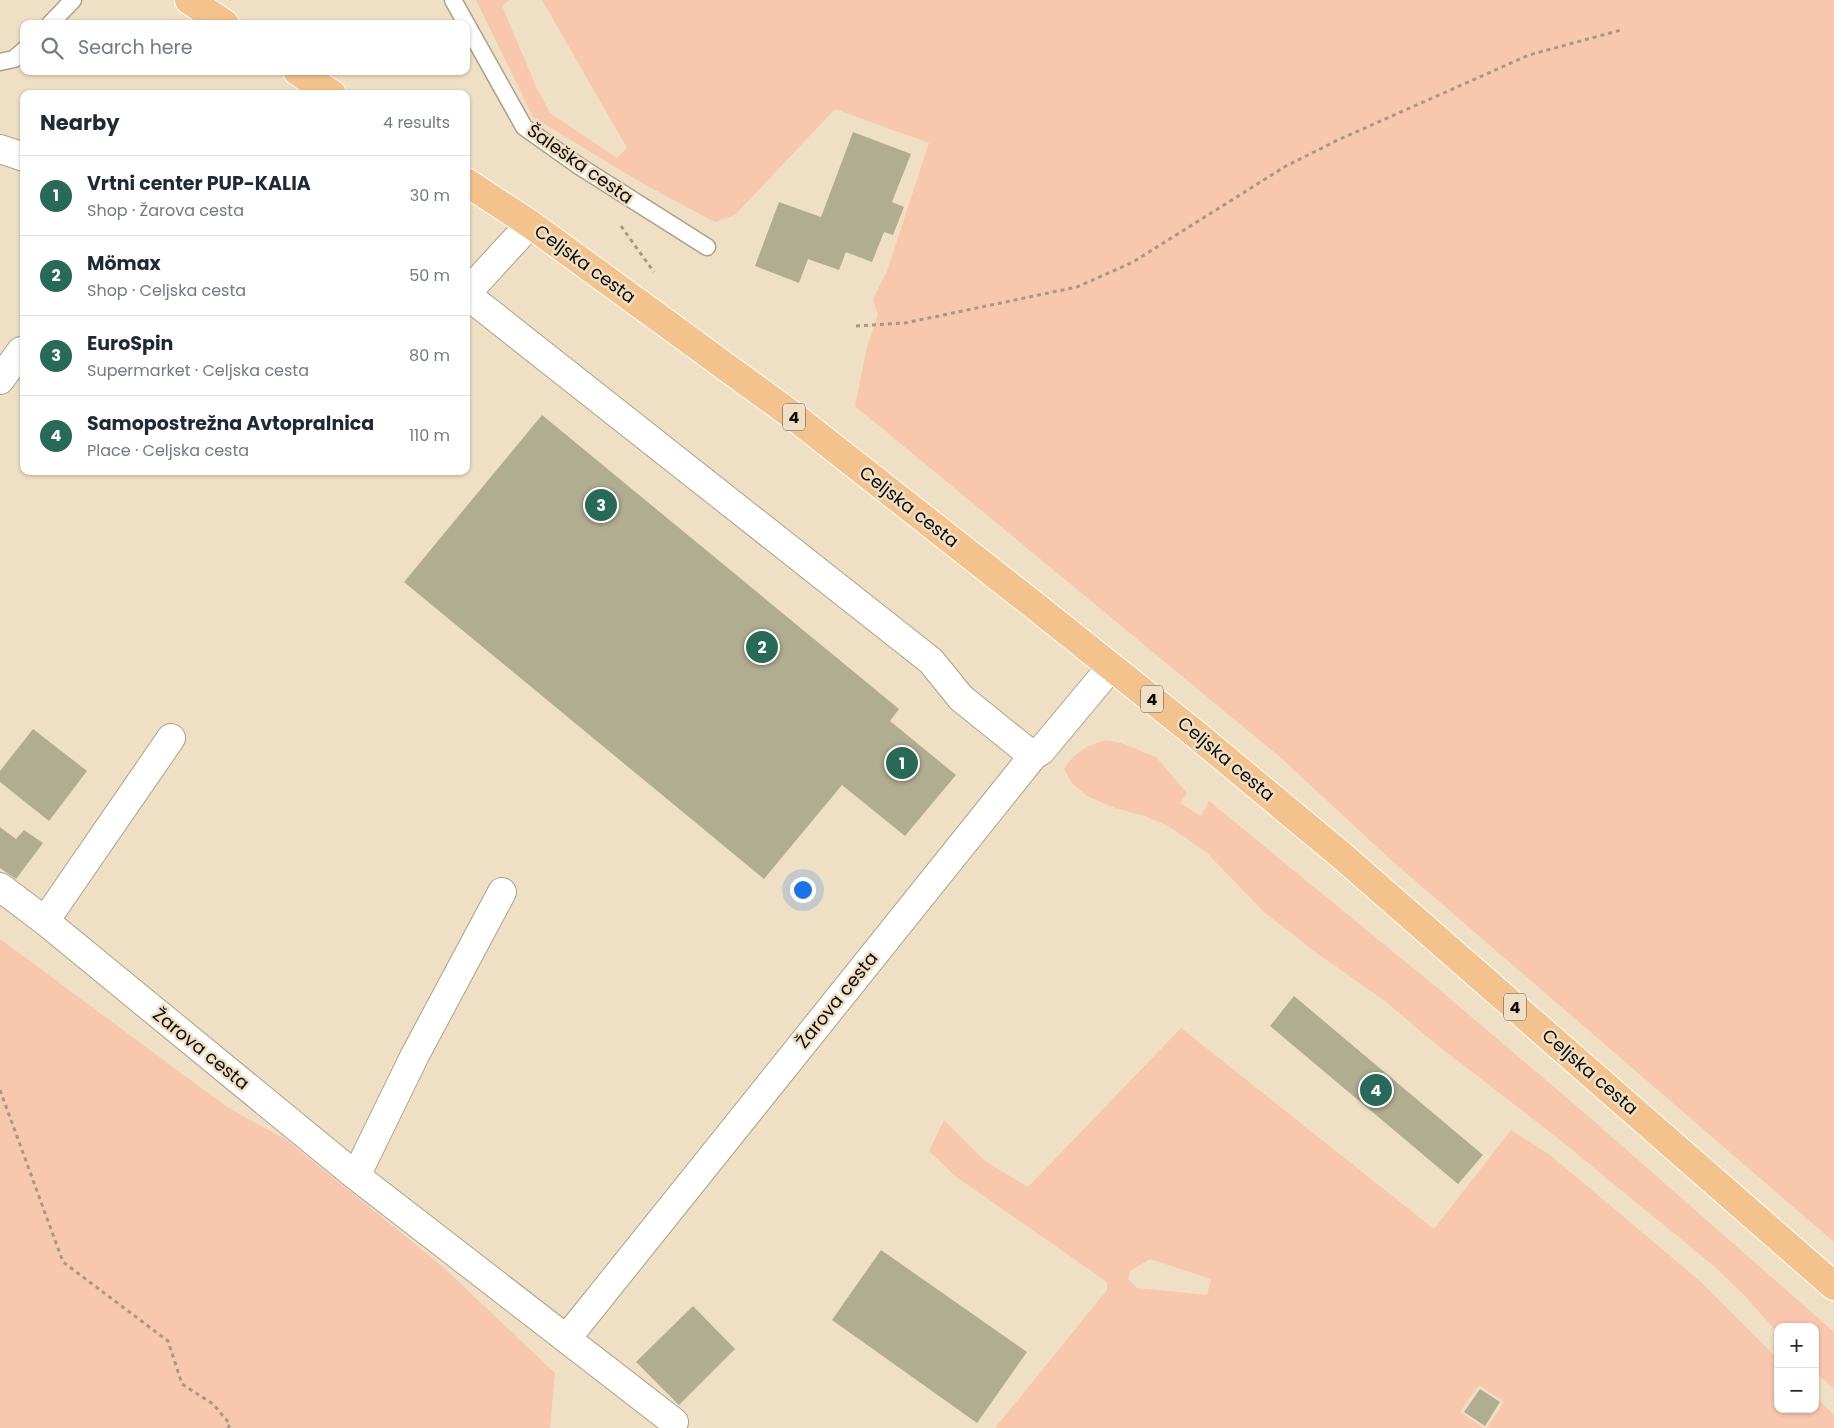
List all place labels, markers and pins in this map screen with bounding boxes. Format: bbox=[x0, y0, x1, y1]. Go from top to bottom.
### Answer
pin: 3 bbox=[585, 486, 617, 524]
pin: 2 bbox=[746, 628, 778, 666]
pin: 1 bbox=[886, 744, 918, 782]
pin: 4 bbox=[1360, 1071, 1392, 1109]

